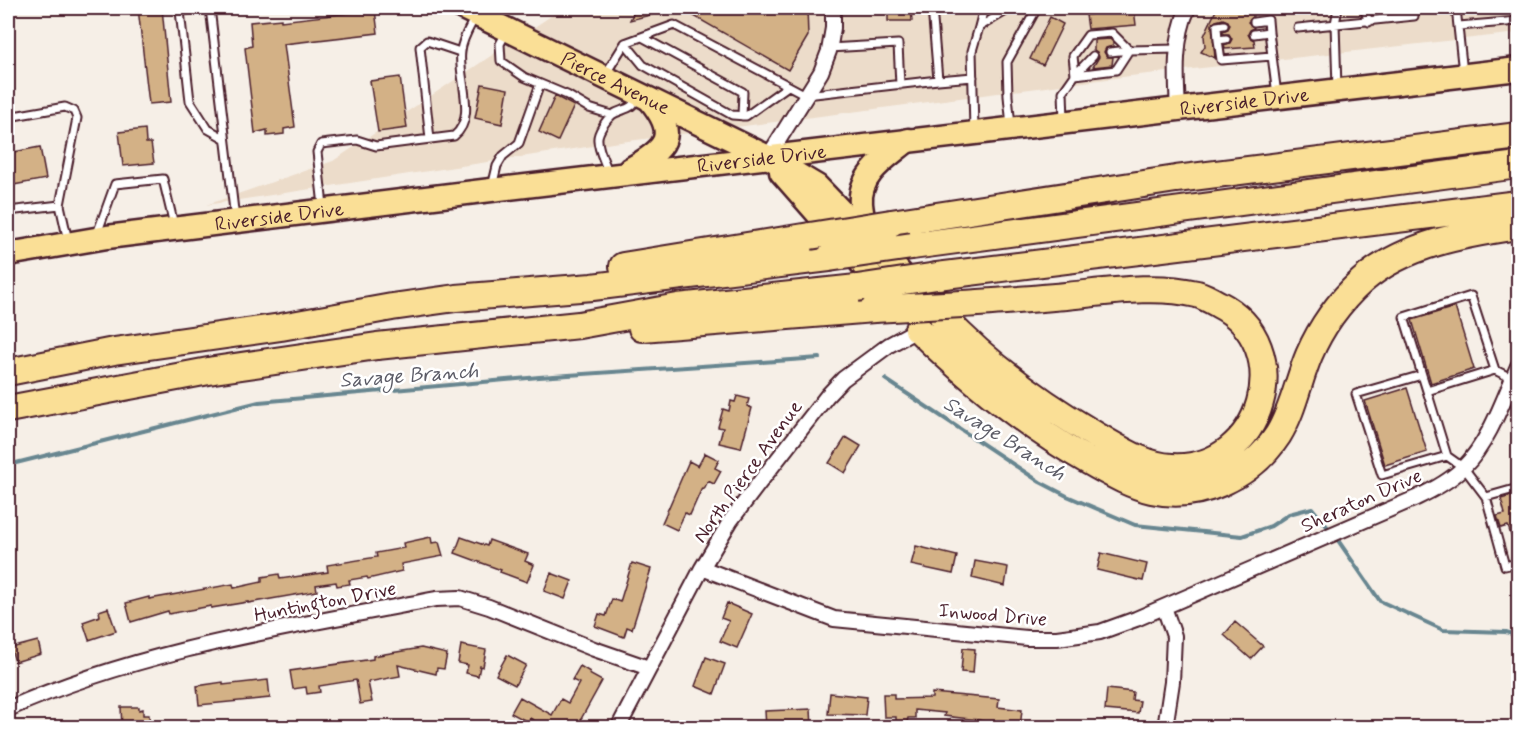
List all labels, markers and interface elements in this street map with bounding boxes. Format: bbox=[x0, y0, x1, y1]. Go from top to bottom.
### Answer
street label: Pierce Avenue bbox=[556, 46, 674, 122]
street label: Riverside Drive bbox=[1179, 82, 1311, 124]
street label: Riverside Drive bbox=[696, 139, 828, 181]
street label: Riverside Drive bbox=[213, 196, 346, 239]
water label: Savage Branch bbox=[339, 357, 480, 397]
water label: Savage Branch bbox=[937, 390, 1071, 490]
street label: North Pierce Avenue bbox=[687, 395, 809, 549]
street label: Sheraton Drive bbox=[1297, 463, 1426, 540]
street label: Huntington Drive bbox=[252, 575, 399, 631]
street label: Inwood Drive bbox=[937, 597, 1048, 634]

